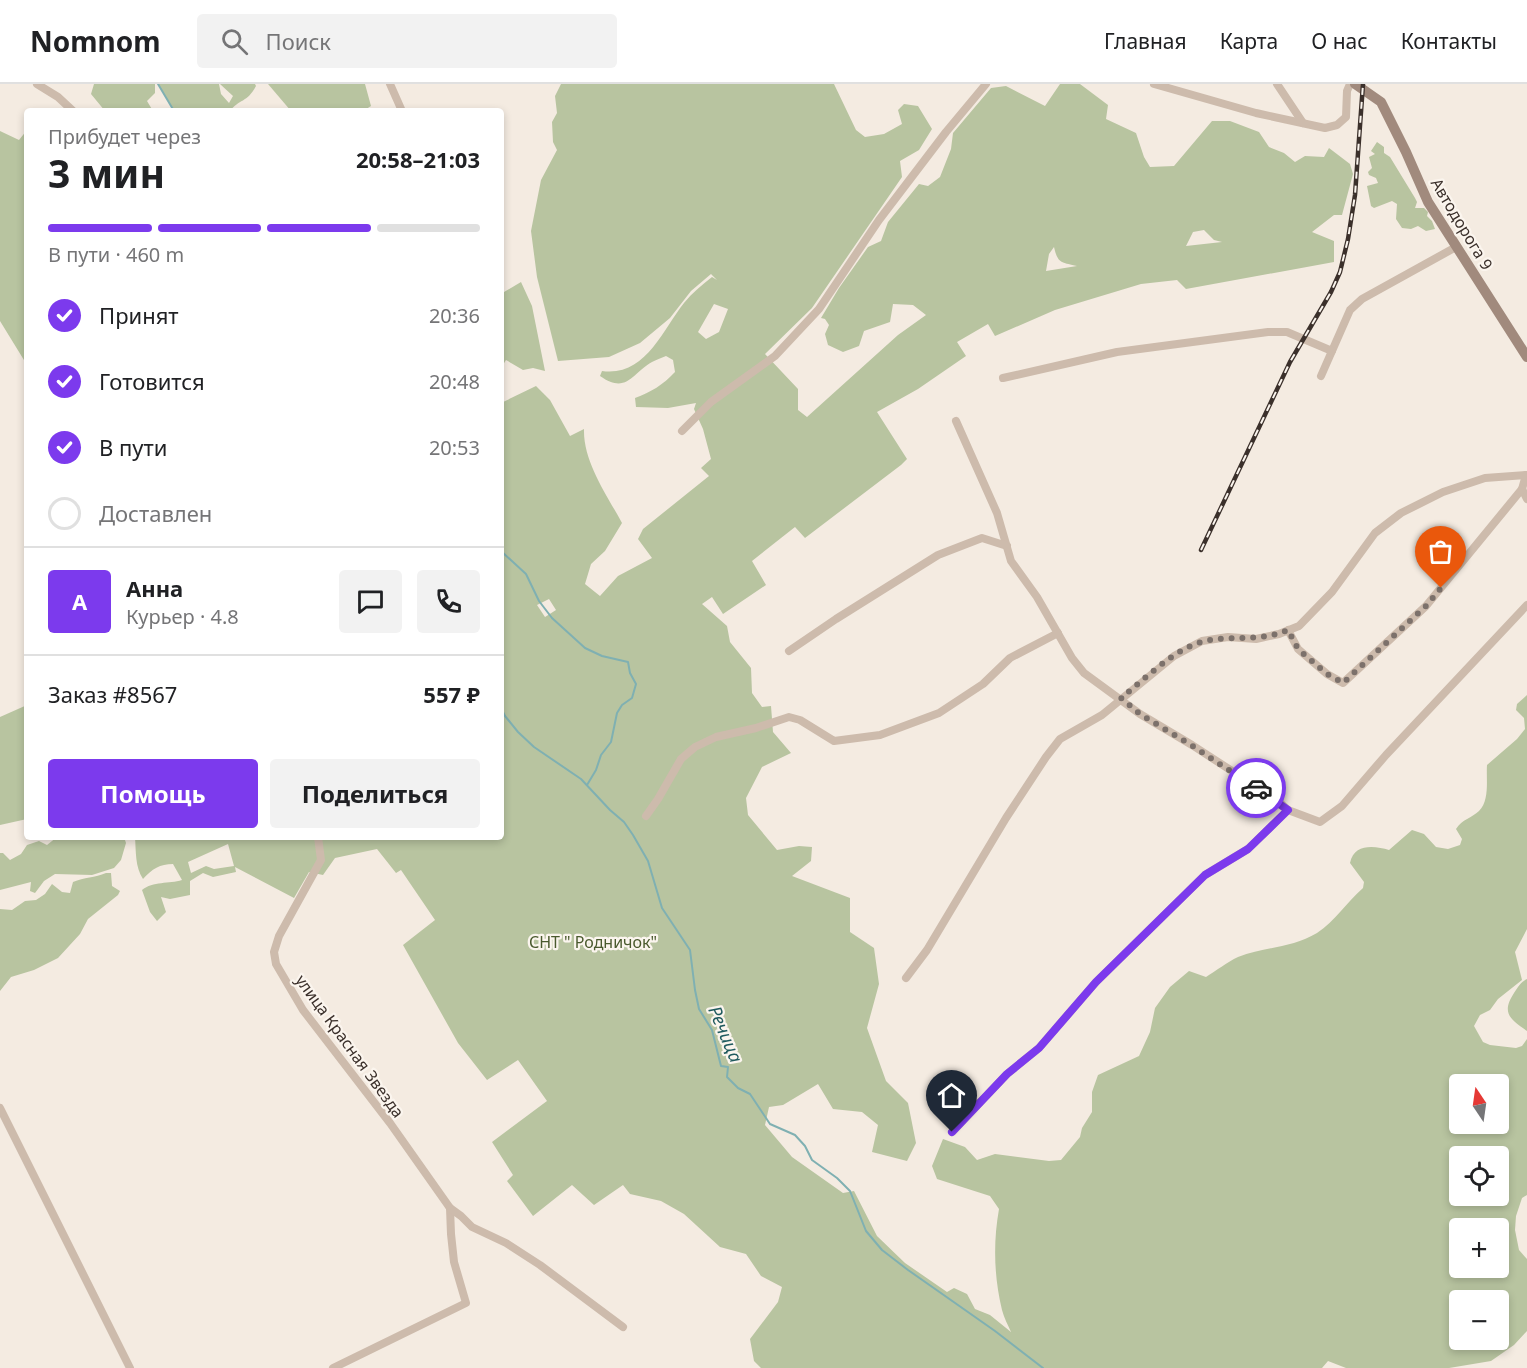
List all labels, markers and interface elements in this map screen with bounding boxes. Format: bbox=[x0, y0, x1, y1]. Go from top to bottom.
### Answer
search box bbox=[197, 14, 617, 68]
text: Nomnom bbox=[30, 22, 161, 60]
icon: search bbox=[218, 25, 251, 58]
text: Поиск bbox=[266, 26, 331, 56]
text: Главная bbox=[1104, 27, 1187, 55]
text: Карта bbox=[1220, 27, 1278, 55]
text: О нас bbox=[1311, 27, 1368, 55]
text: Контакты bbox=[1401, 27, 1497, 55]
text: Прибудет через bbox=[48, 123, 201, 150]
text: 20:58–21:03 bbox=[356, 144, 480, 174]
text: 3 мин bbox=[48, 146, 165, 199]
street label: Автодорога 9 bbox=[1426, 174, 1498, 274]
text: В пути · 460 m bbox=[48, 241, 184, 268]
icon: check bbox=[48, 299, 81, 332]
text: Принят bbox=[99, 300, 179, 330]
text: 20:36 bbox=[429, 302, 480, 329]
icon: check bbox=[48, 365, 81, 398]
text: Готовится bbox=[99, 366, 205, 396]
text: 20:48 bbox=[429, 368, 480, 395]
icon: check bbox=[48, 431, 81, 464]
text: В пути bbox=[99, 432, 167, 462]
text: 20:53 bbox=[429, 434, 480, 461]
text: Доставлен bbox=[99, 498, 212, 528]
pin bbox=[1415, 526, 1466, 588]
icon: bag bbox=[1424, 535, 1457, 568]
button: chat bbox=[339, 570, 402, 633]
button: phone bbox=[417, 570, 480, 633]
text: Анна bbox=[126, 573, 183, 603]
text: А bbox=[72, 586, 87, 616]
text: Курьер · 4.8 bbox=[126, 603, 239, 630]
text: Заказ #8567 bbox=[48, 679, 177, 709]
text: 557 ₽ bbox=[423, 679, 480, 709]
courier bbox=[1226, 758, 1286, 818]
button: Помощь bbox=[48, 759, 258, 828]
button: Поделиться bbox=[270, 759, 480, 828]
icon: car bbox=[1240, 772, 1273, 805]
park label: СНТ " Родничок" bbox=[529, 931, 657, 953]
street label: улица Красная Звезда bbox=[291, 970, 409, 1122]
water label: Речица bbox=[703, 1002, 749, 1066]
pin bbox=[926, 1070, 977, 1132]
north arrow bbox=[1449, 1074, 1509, 1134]
map controls bbox=[1449, 1074, 1509, 1350]
icon: home bbox=[935, 1079, 968, 1112]
button: locate bbox=[1449, 1146, 1509, 1206]
button: + bbox=[1449, 1218, 1509, 1278]
button: − bbox=[1449, 1290, 1509, 1350]

